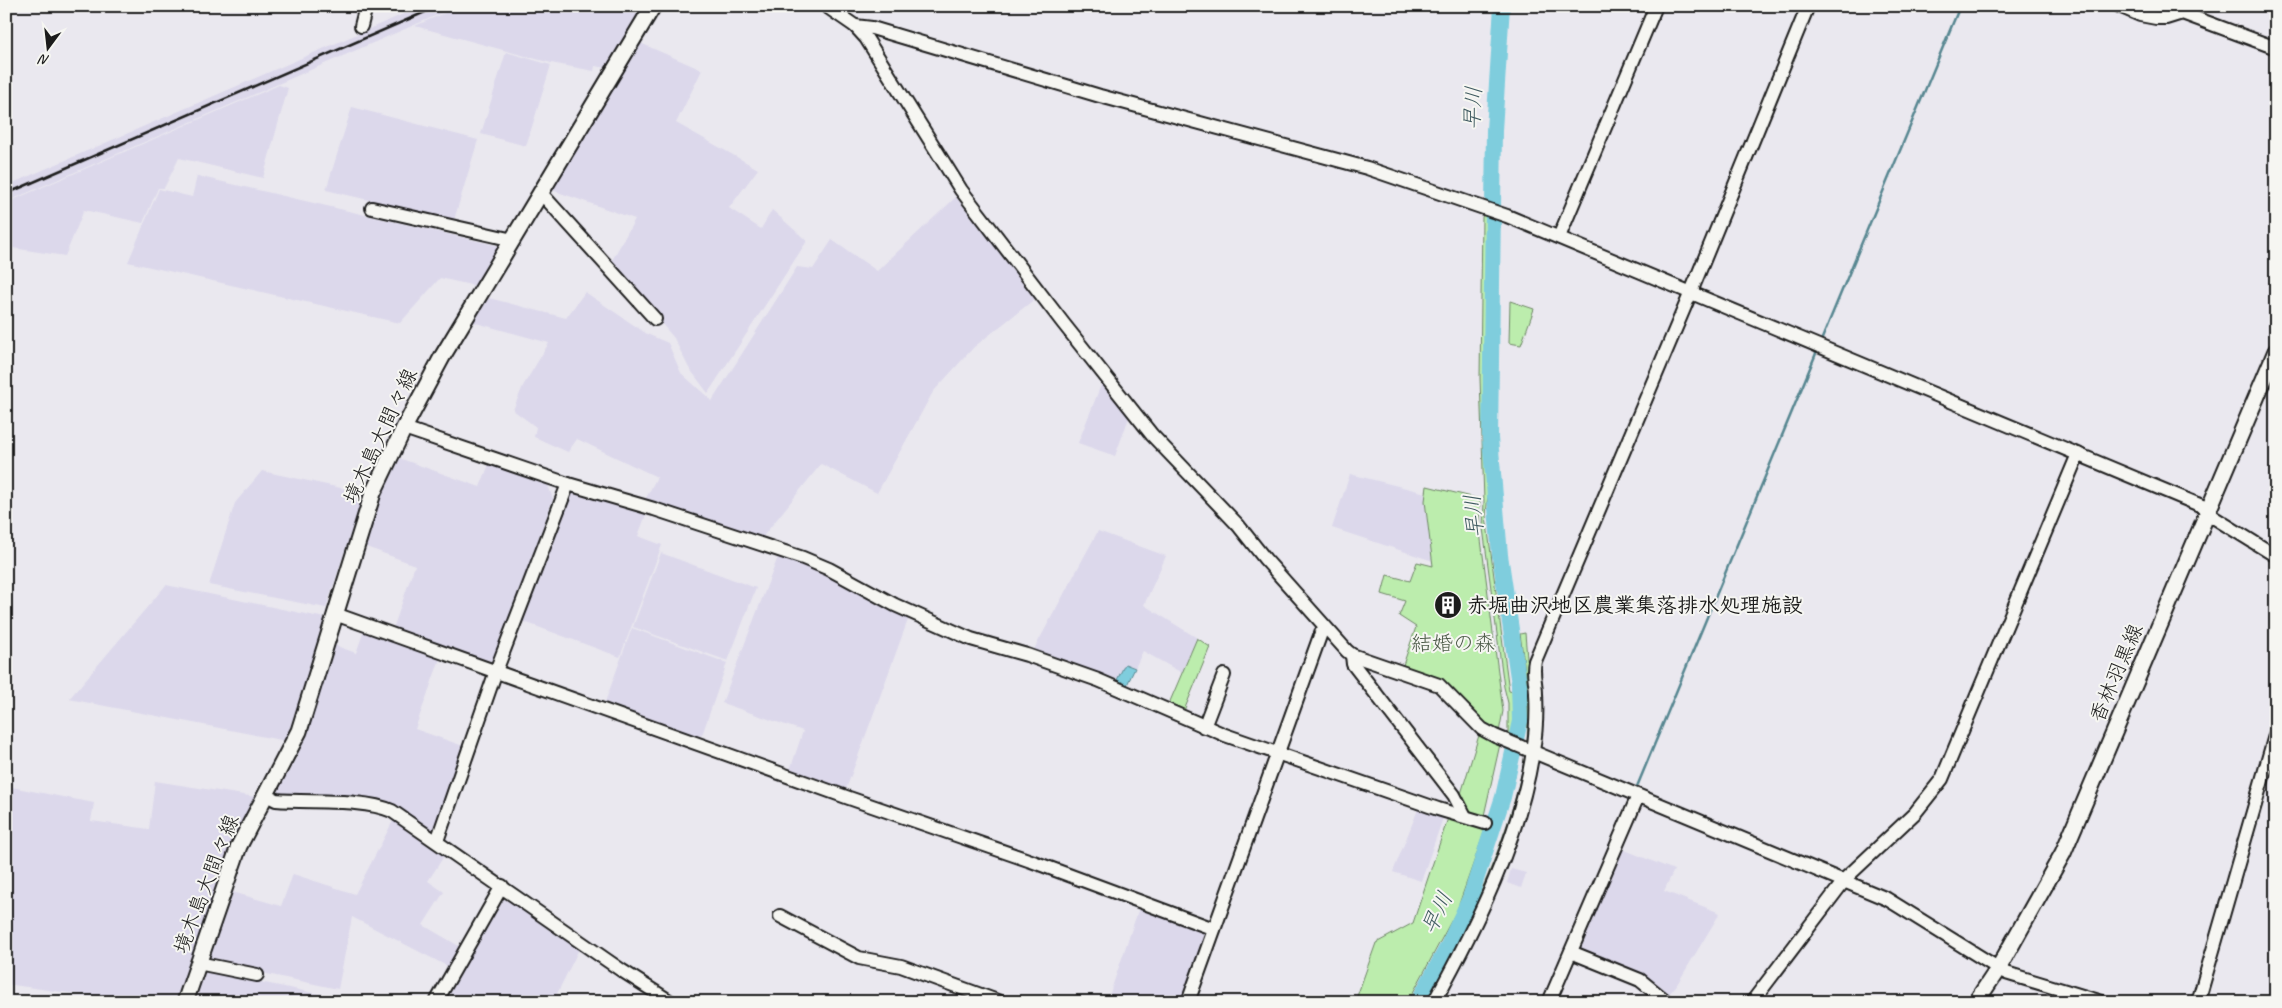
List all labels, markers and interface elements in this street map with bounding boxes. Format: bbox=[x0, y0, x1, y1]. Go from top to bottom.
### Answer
north arrow bbox=[22, 22, 72, 72]
text: N bbox=[36, 50, 51, 69]
water label: 早川 bbox=[1458, 85, 1488, 131]
street label: 境木島大間々線 bbox=[337, 364, 423, 508]
water label: 早川 bbox=[1458, 493, 1490, 539]
building icon: 赤堀曲沢地区農業集落排水処理施設 bbox=[1433, 590, 1463, 620]
place label: 赤堀曲沢地区農業集落排水処理施設 bbox=[1467, 592, 1803, 618]
street label: 香林羽黒線 bbox=[2084, 620, 2148, 726]
park label: 結婚の森 bbox=[1411, 630, 1495, 656]
street label: 境木島大間々線 bbox=[168, 811, 244, 957]
water label: 早川 bbox=[1415, 887, 1459, 939]

